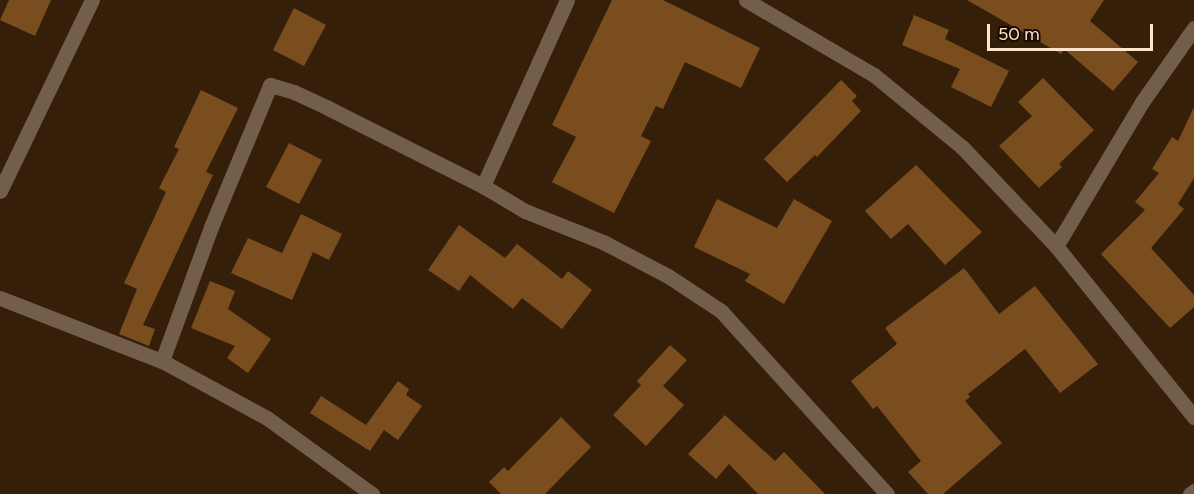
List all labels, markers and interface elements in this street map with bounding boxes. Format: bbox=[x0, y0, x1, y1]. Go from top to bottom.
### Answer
scale bar bbox=[990, 12, 1156, 50]
text: 50 m bbox=[998, 23, 1040, 45]

